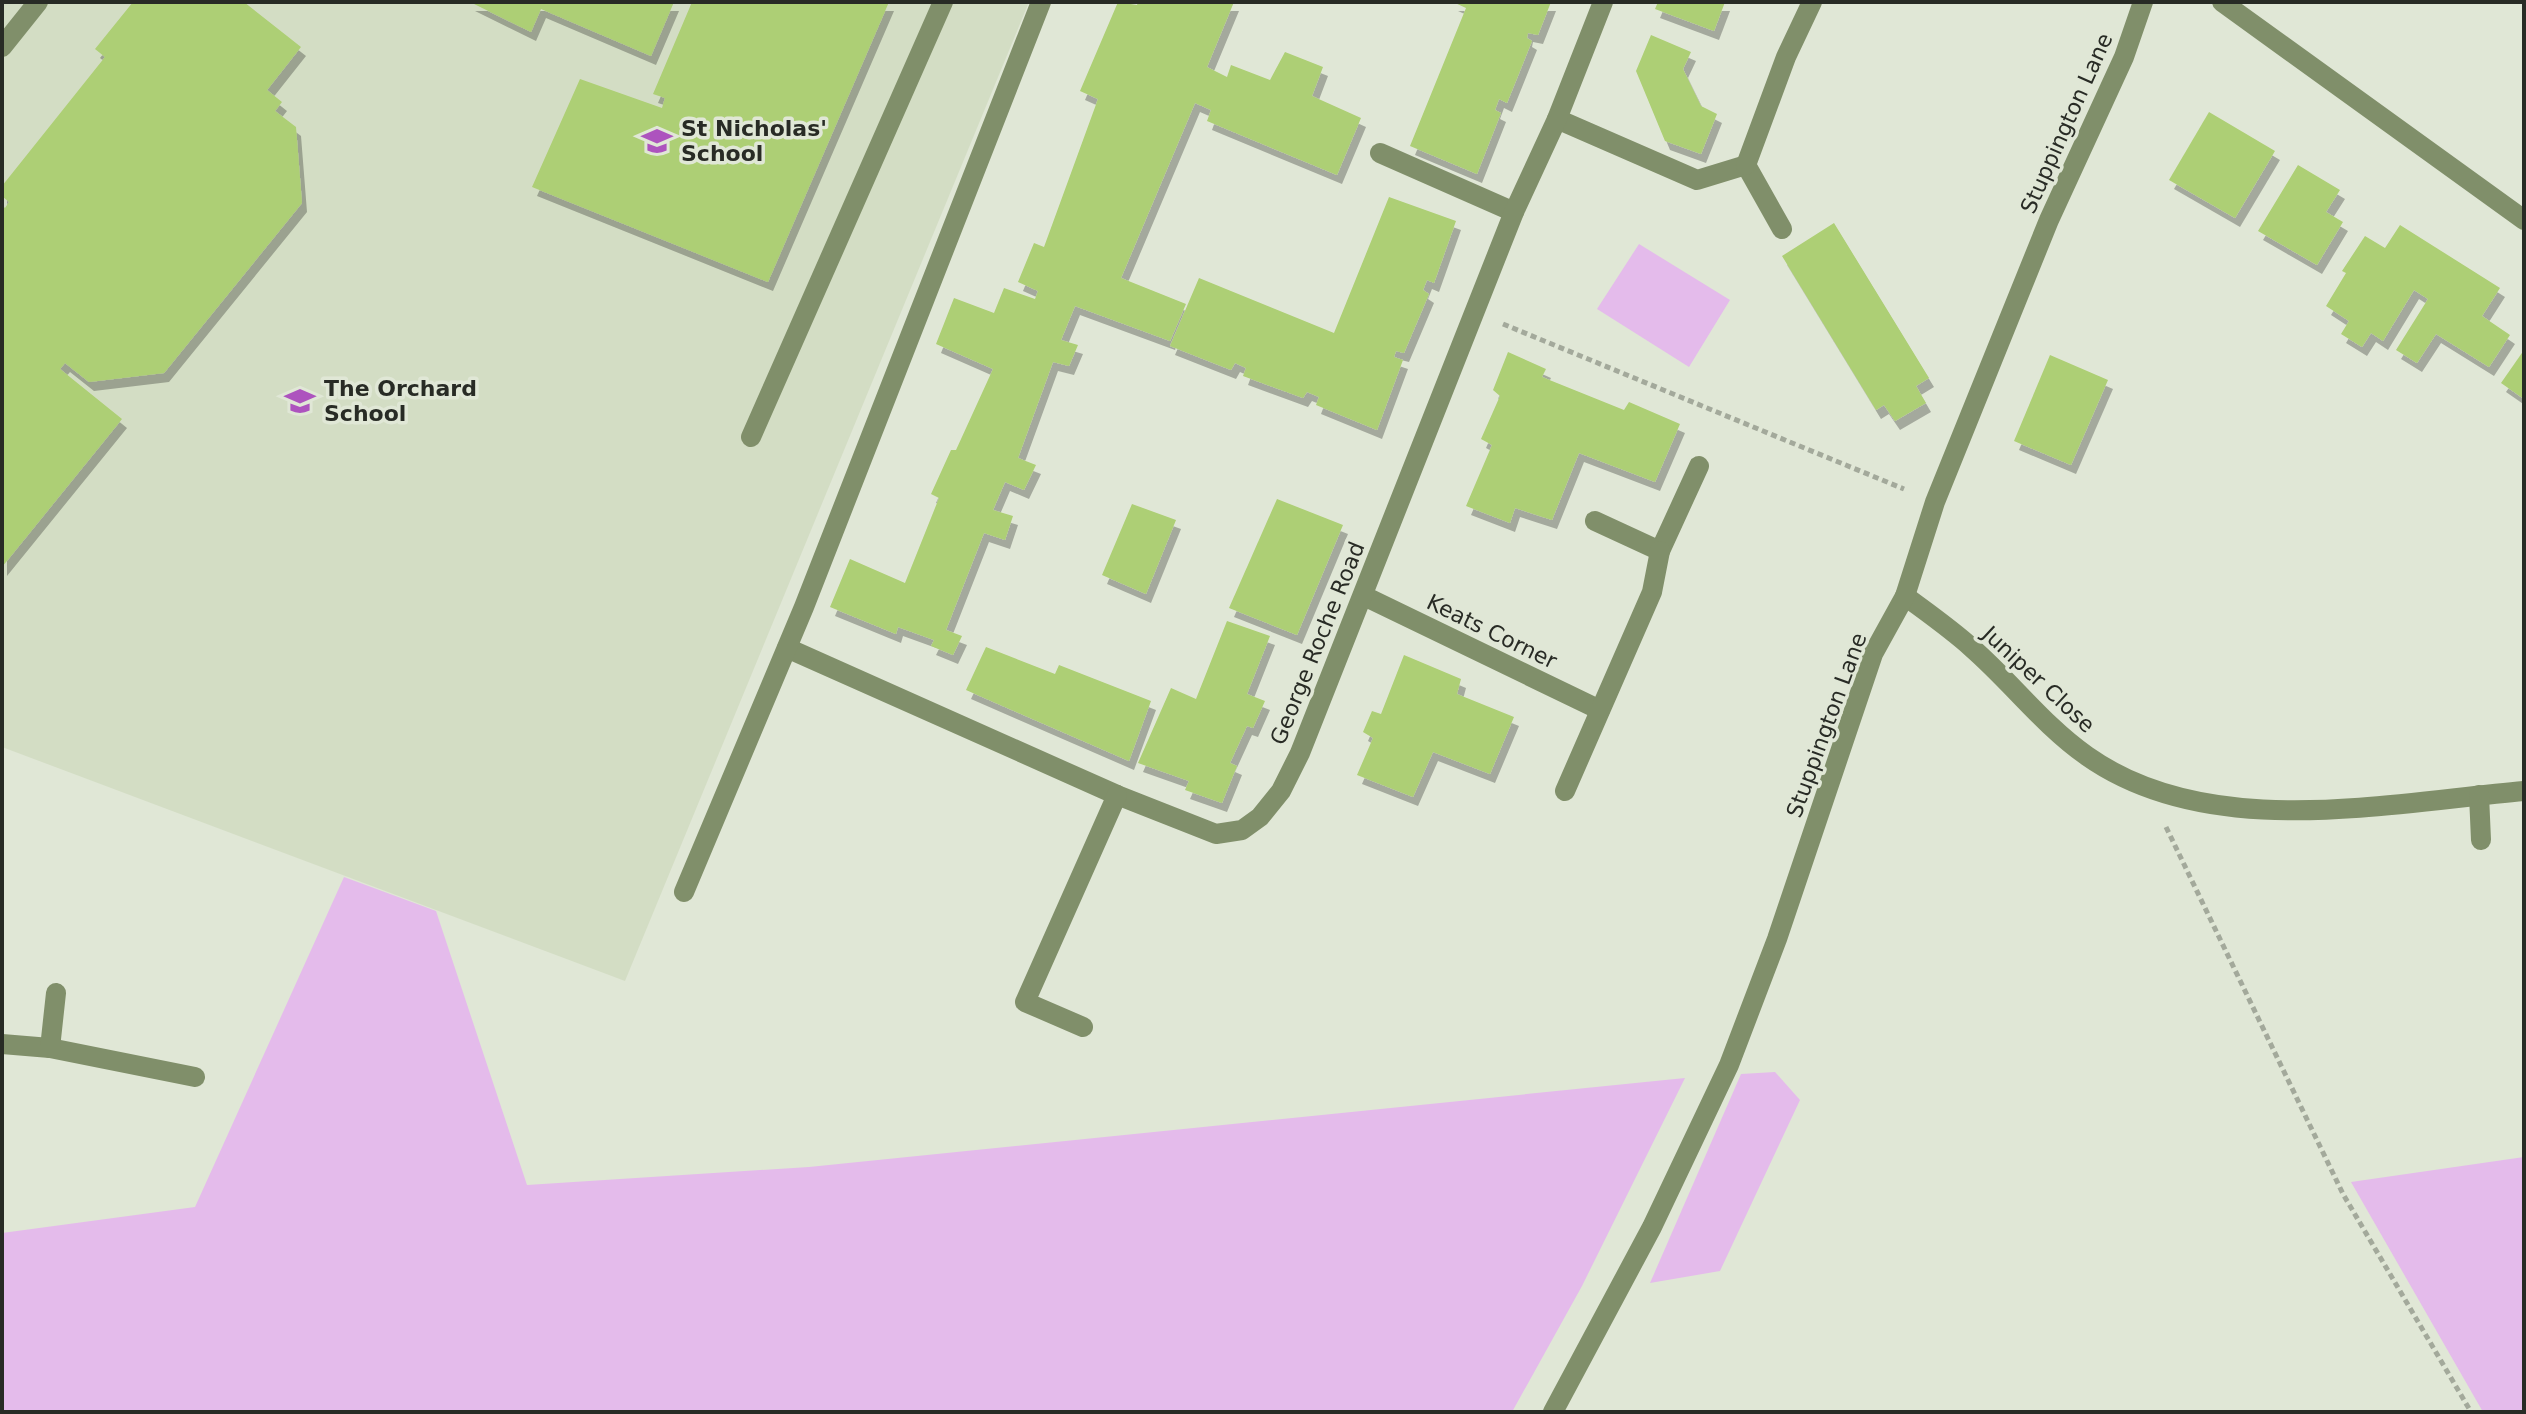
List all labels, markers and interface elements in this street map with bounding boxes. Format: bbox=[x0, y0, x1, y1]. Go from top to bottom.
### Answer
street label: Stuppington Lane bbox=[2015, 29, 2117, 217]
place label: St Nicholas' School bbox=[681, 116, 827, 166]
school or university icon: St Nicholas' School bbox=[640, 124, 674, 158]
place label: The Orchard School bbox=[324, 376, 477, 426]
school or university icon: The Orchard School bbox=[283, 384, 317, 418]
street label: George Roche Road bbox=[1265, 538, 1370, 748]
street label: Keats Corner bbox=[1423, 589, 1562, 674]
street label: Juniper Close bbox=[1976, 620, 2100, 738]
street label: Stuppington Lane bbox=[1781, 629, 1872, 821]

